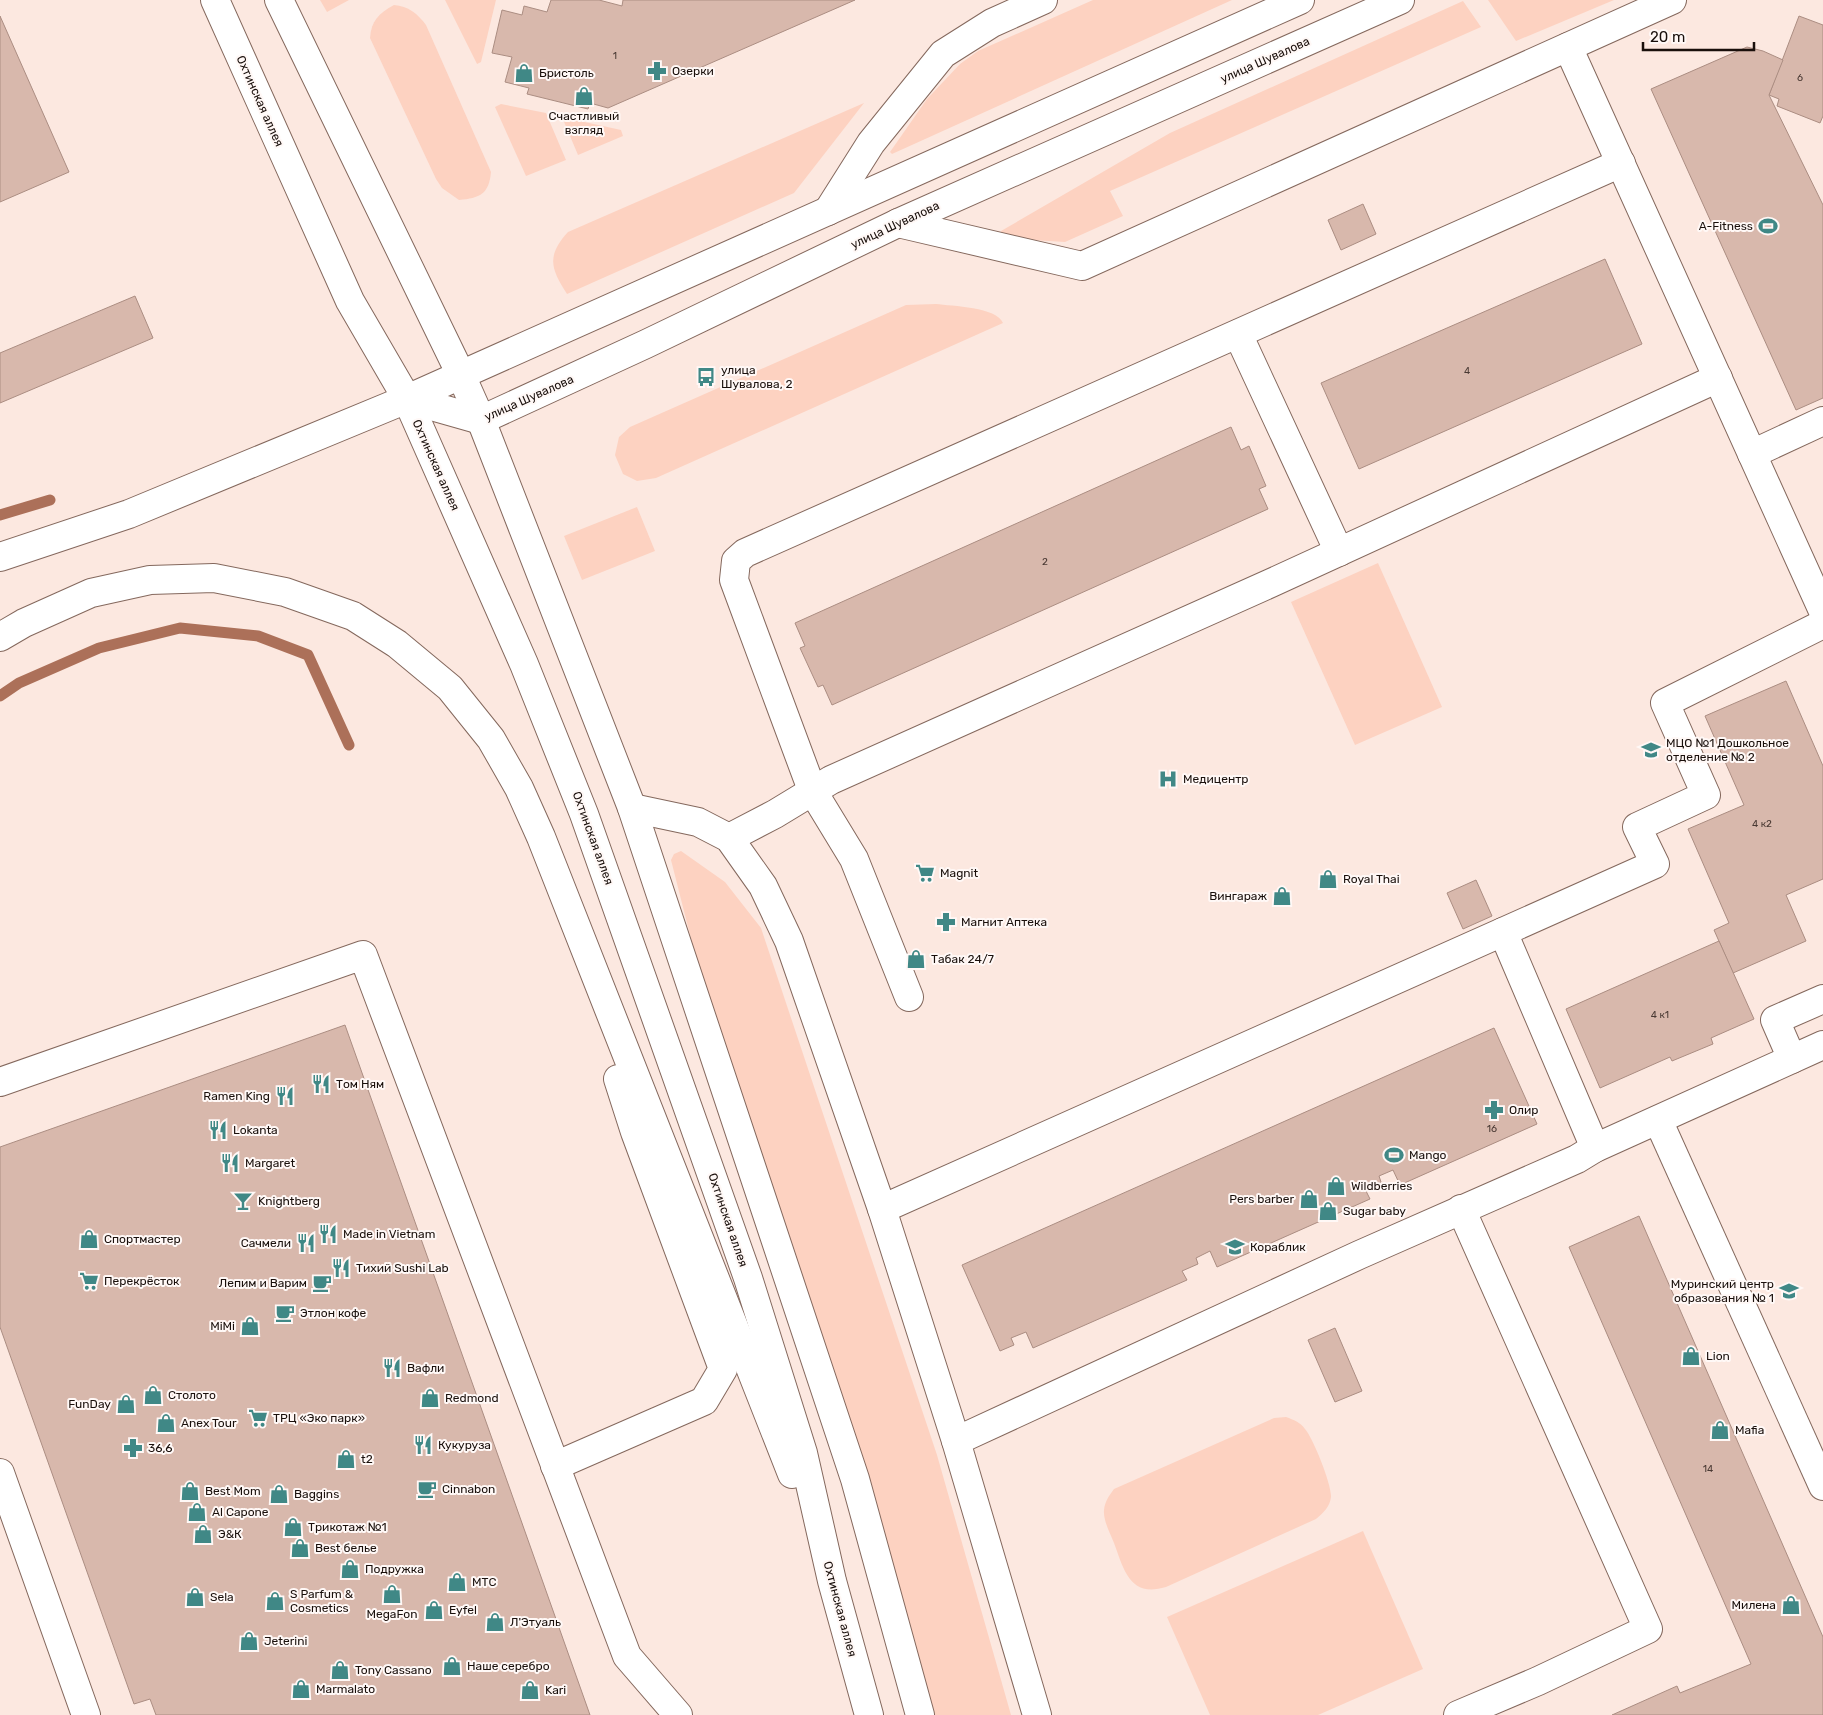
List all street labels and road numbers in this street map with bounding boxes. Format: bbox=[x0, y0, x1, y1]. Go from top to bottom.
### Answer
street label: улица Шувалова bbox=[1218, 34, 1312, 86]
street label: Охтинская аллея bbox=[234, 53, 286, 149]
street label: улица Шувалова bbox=[848, 198, 942, 252]
street label: улица Шувалова bbox=[482, 372, 576, 424]
street label: Охтинская аллея bbox=[410, 417, 462, 513]
street label: Охтинская аллея bbox=[570, 789, 616, 887]
street label: Охтинская аллея bbox=[705, 1171, 751, 1269]
street label: Охтинская аллея bbox=[821, 1560, 859, 1658]

